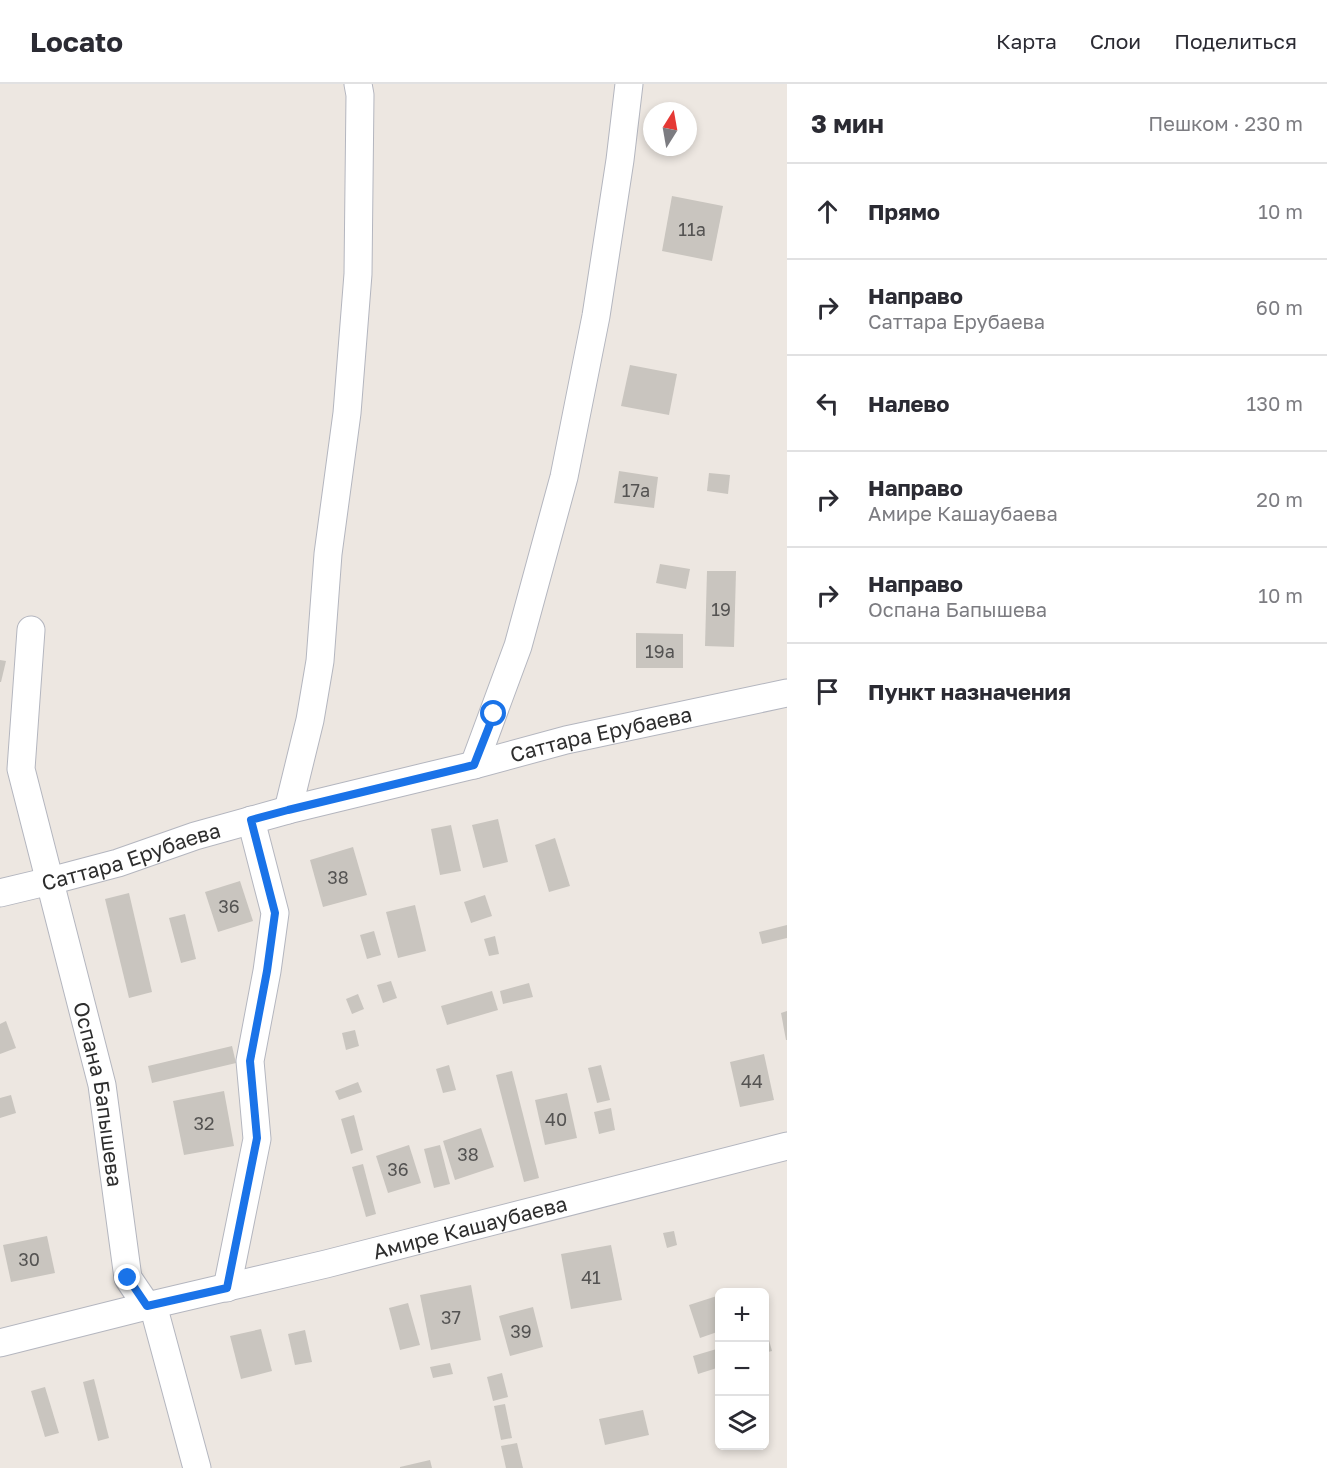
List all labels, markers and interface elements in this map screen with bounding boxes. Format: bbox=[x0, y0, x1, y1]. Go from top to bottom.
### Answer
text: Locato bbox=[30, 25, 123, 58]
text: Карта bbox=[996, 28, 1057, 54]
text: Слои bbox=[1090, 28, 1141, 54]
text: Поделиться bbox=[1174, 28, 1297, 54]
north arrow bbox=[643, 102, 697, 156]
text: 3 мин bbox=[811, 108, 884, 139]
text: Пешком · 230 m bbox=[1148, 111, 1303, 135]
icon: ahead bbox=[811, 195, 844, 228]
text: Прямо bbox=[868, 198, 940, 225]
text: 10 m bbox=[1258, 199, 1303, 223]
house number: 11а bbox=[678, 218, 706, 240]
text: Направо bbox=[868, 282, 963, 309]
icon: right bbox=[811, 291, 844, 324]
text: 60 m bbox=[1256, 295, 1303, 319]
text: Саттара Ерубаева bbox=[868, 309, 1045, 333]
icon: left bbox=[811, 387, 844, 420]
text: Налево bbox=[868, 390, 950, 417]
text: 130 m bbox=[1247, 391, 1303, 415]
text: Направо bbox=[868, 474, 963, 501]
house number: 17а bbox=[622, 479, 650, 501]
icon: right bbox=[811, 483, 844, 516]
text: 20 m bbox=[1256, 487, 1303, 511]
text: Амире Кашаубаева bbox=[868, 501, 1058, 525]
text: Направо bbox=[868, 570, 963, 597]
icon: right bbox=[811, 579, 844, 612]
text: 10 m bbox=[1258, 583, 1303, 607]
text: Оспана Бапышева bbox=[868, 597, 1047, 621]
house number: 19 bbox=[711, 598, 731, 620]
house number: 19а bbox=[645, 640, 675, 662]
icon: arrive bbox=[811, 675, 844, 708]
text: Пункт назначения bbox=[868, 678, 1071, 705]
route start bbox=[480, 700, 506, 726]
street label: Саттара Ерубаева bbox=[507, 701, 694, 768]
street label: Саттара Ерубаева bbox=[39, 817, 223, 896]
house number: 38 bbox=[327, 866, 349, 888]
house number: 36 bbox=[218, 895, 240, 917]
street label: Оспана Бапышева bbox=[68, 999, 129, 1188]
house number: 44 bbox=[741, 1070, 763, 1092]
house number: 40 bbox=[545, 1108, 567, 1130]
house number: 32 bbox=[194, 1112, 214, 1134]
house number: 38 bbox=[457, 1143, 479, 1165]
house number: 36 bbox=[387, 1158, 409, 1180]
street label: Амире Кашаубаева bbox=[370, 1190, 570, 1264]
house number: 30 bbox=[18, 1248, 40, 1270]
route end bbox=[114, 1264, 140, 1290]
house number: 41 bbox=[581, 1266, 601, 1288]
map controls bbox=[715, 1288, 769, 1450]
button: + bbox=[715, 1288, 769, 1342]
house number: 37 bbox=[441, 1306, 461, 1328]
house number: 39 bbox=[510, 1320, 532, 1342]
button: − bbox=[715, 1342, 769, 1396]
button: layers bbox=[715, 1396, 769, 1450]

